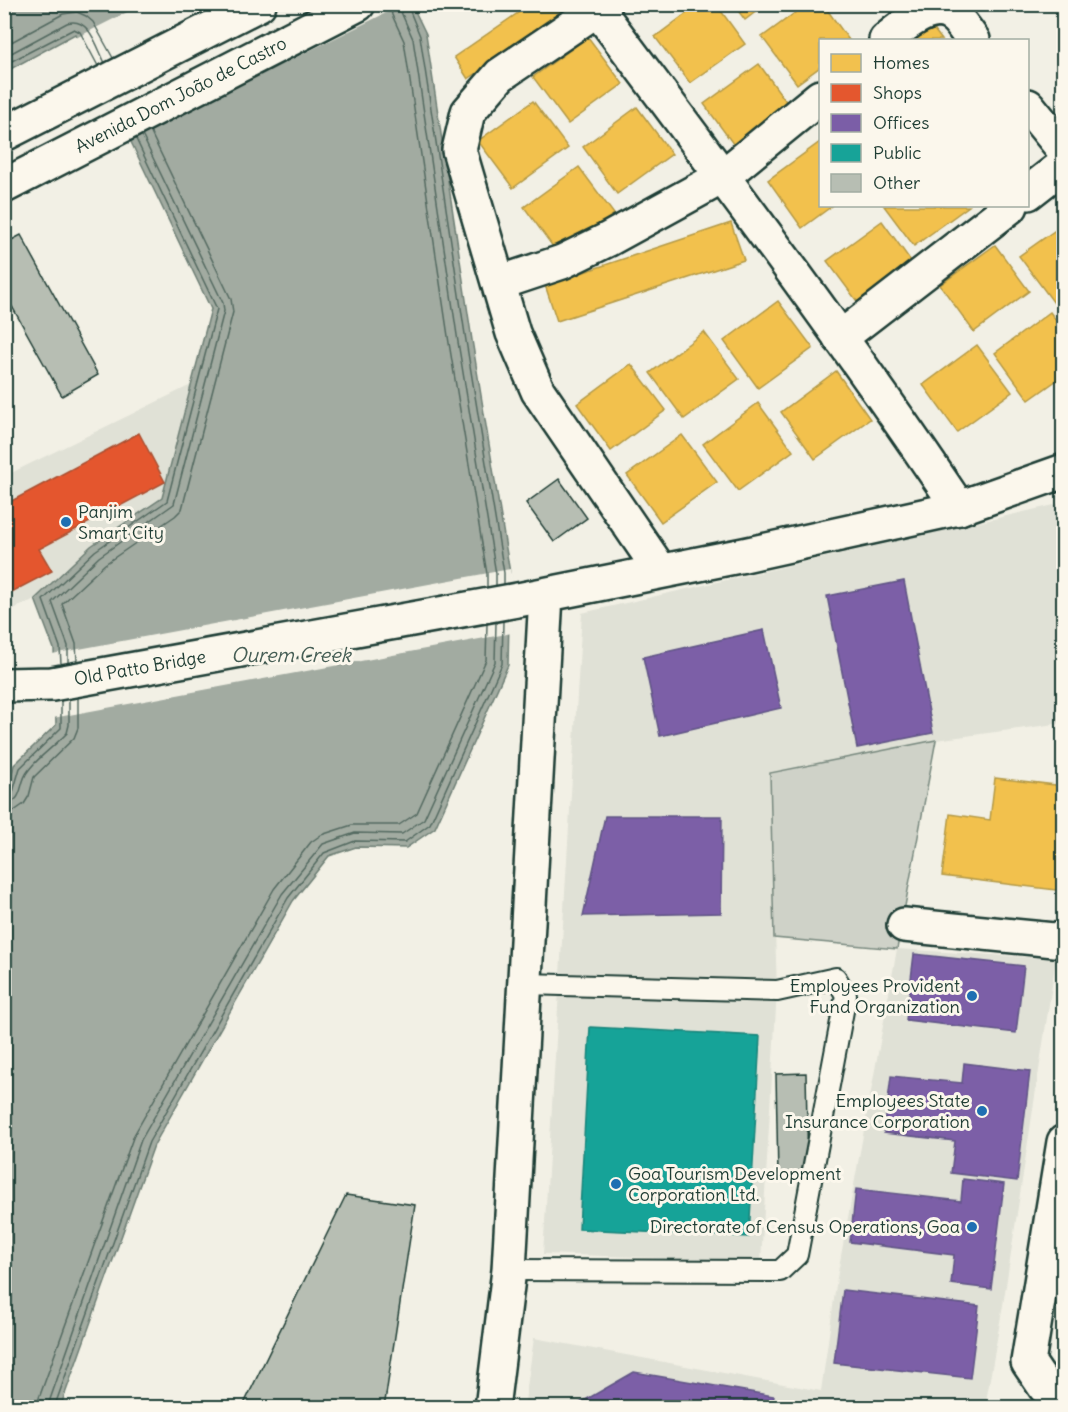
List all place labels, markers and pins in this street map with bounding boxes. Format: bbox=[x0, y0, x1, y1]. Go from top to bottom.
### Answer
place label: Panjim Smart City bbox=[78, 500, 164, 544]
marker: Panjim Smart City bbox=[59, 515, 73, 529]
place label: Employees Provident Fund Organization bbox=[790, 974, 960, 1018]
marker: Employees Provident Fund Organization bbox=[965, 989, 979, 1003]
place label: Employees State Insurance Corporation bbox=[785, 1089, 970, 1133]
marker: Employees State Insurance Corporation bbox=[975, 1104, 989, 1118]
place label: Goa Tourism Development Corporation Ltd. bbox=[628, 1162, 841, 1206]
marker: Goa Tourism Development Corporation Ltd. bbox=[609, 1177, 623, 1191]
place label: Directorate of Census Operations, Goa bbox=[650, 1215, 960, 1238]
marker: Directorate of Census Operations, Goa bbox=[965, 1220, 979, 1234]

